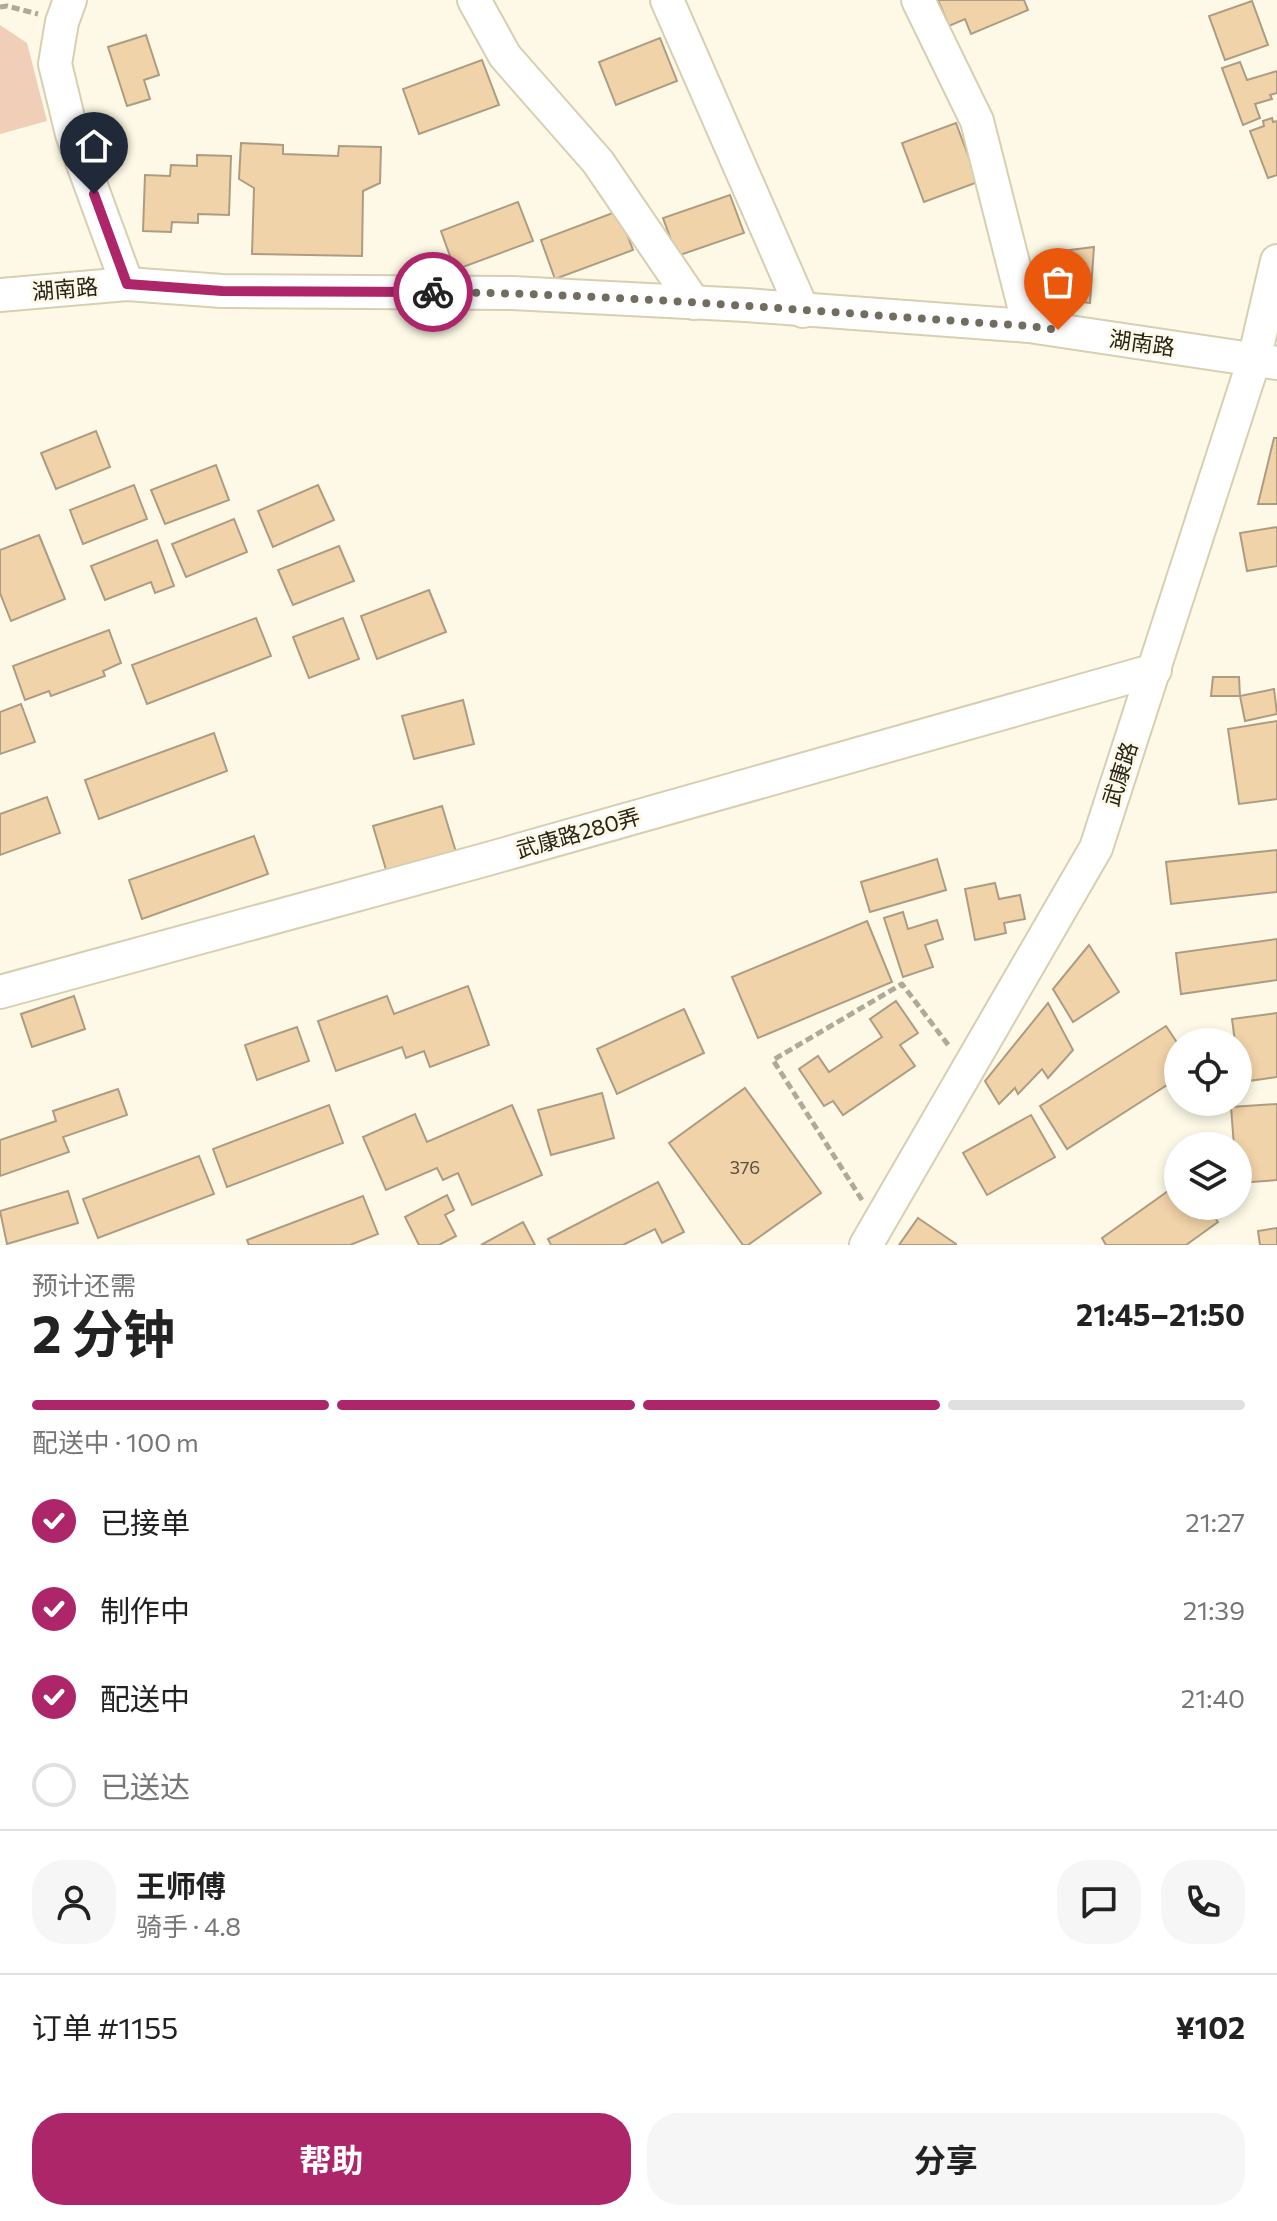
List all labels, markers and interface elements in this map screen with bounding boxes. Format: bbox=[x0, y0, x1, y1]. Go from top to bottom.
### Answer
pin bbox=[60, 112, 128, 194]
icon: home bbox=[72, 124, 116, 168]
pin bbox=[1024, 248, 1092, 330]
courier bbox=[393, 252, 473, 332]
icon: bag bbox=[1036, 260, 1080, 304]
icon: bike bbox=[411, 270, 455, 314]
street label: 湖南路 bbox=[31, 272, 99, 305]
street label: 湖南路 bbox=[1108, 325, 1177, 360]
street label: 武康路 bbox=[1096, 738, 1143, 809]
street label: 武康路280弄 bbox=[513, 802, 643, 863]
map controls bbox=[1164, 1028, 1252, 1220]
button: locate bbox=[1164, 1028, 1252, 1116]
button: layers bbox=[1164, 1132, 1252, 1220]
house number: 376 bbox=[730, 1156, 760, 1178]
text: 预计还需 bbox=[32, 1269, 136, 1300]
text: 21:45–21:50 bbox=[1076, 1295, 1245, 1332]
text: 2 分钟 bbox=[32, 1300, 176, 1364]
text: 配送中 · 100 m bbox=[32, 1426, 199, 1457]
icon: check bbox=[32, 1499, 76, 1543]
text: 已接单 bbox=[100, 1503, 190, 1540]
text: 21:27 bbox=[1185, 1506, 1245, 1537]
icon: check bbox=[32, 1587, 76, 1631]
text: 制作中 bbox=[100, 1591, 190, 1628]
text: 21:39 bbox=[1183, 1594, 1245, 1625]
icon: check bbox=[32, 1675, 76, 1719]
text: 配送中 bbox=[100, 1679, 190, 1716]
text: 21:40 bbox=[1181, 1682, 1245, 1713]
text: 已送达 bbox=[100, 1767, 190, 1804]
button: person bbox=[32, 1860, 116, 1944]
button: chat bbox=[1057, 1860, 1141, 1944]
button: phone bbox=[1161, 1860, 1245, 1944]
text: 王师傅 bbox=[136, 1866, 226, 1903]
text: 骑手 · 4.8 bbox=[136, 1910, 241, 1941]
text: 订单 #1155 bbox=[32, 2008, 178, 2045]
text: ¥102 bbox=[1175, 2008, 1245, 2045]
button: 帮助 bbox=[32, 2113, 631, 2205]
button: 分享 bbox=[647, 2113, 1245, 2205]

